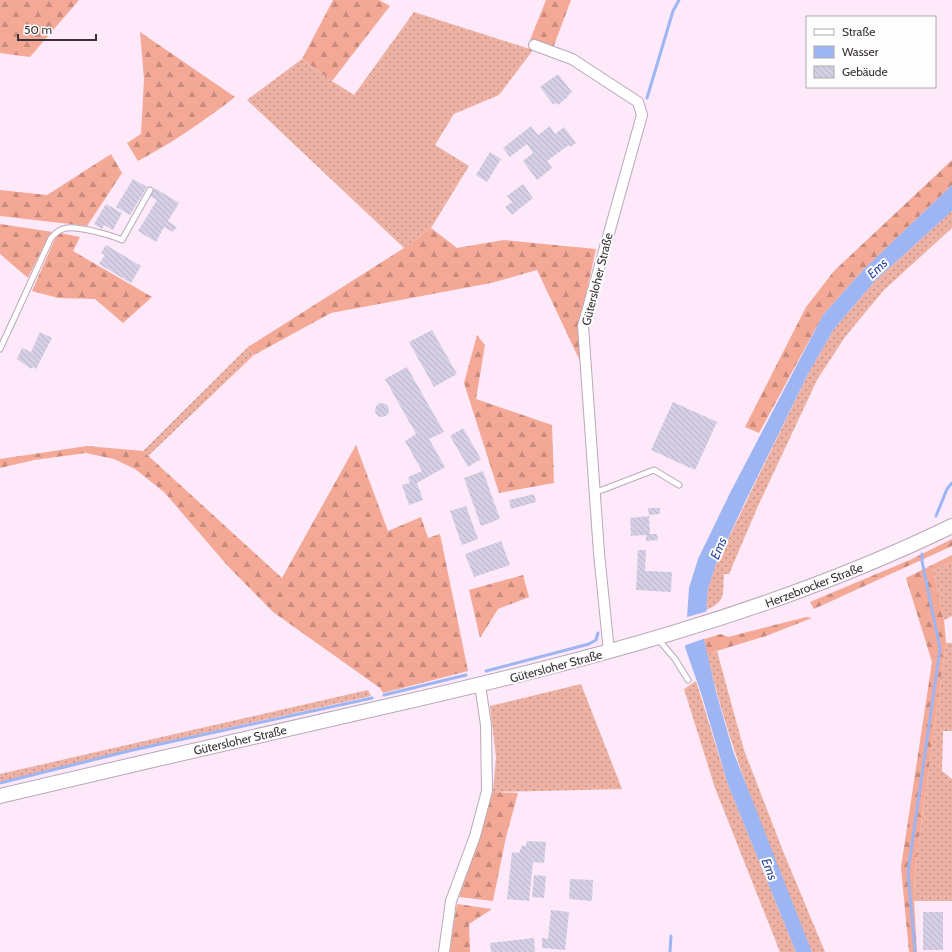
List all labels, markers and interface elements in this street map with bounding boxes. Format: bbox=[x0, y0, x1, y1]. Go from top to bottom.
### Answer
scale bar bbox=[18, 16, 96, 42]
legend bbox=[806, 16, 936, 88]
text: 50 m bbox=[24, 22, 52, 37]
text: Straße bbox=[842, 24, 875, 39]
text: Wasser bbox=[842, 44, 879, 59]
text: Gebäude bbox=[842, 64, 888, 79]
street label: Gütersloher Straße bbox=[578, 231, 616, 327]
water label: Ems bbox=[863, 255, 891, 281]
water label: Ems bbox=[706, 535, 730, 561]
street label: Herzebrocker Straße bbox=[763, 559, 865, 611]
street label: Gütersloher Straße bbox=[508, 646, 604, 686]
street label: Gütersloher Straße bbox=[192, 722, 288, 758]
water label: Ems bbox=[758, 856, 782, 882]

